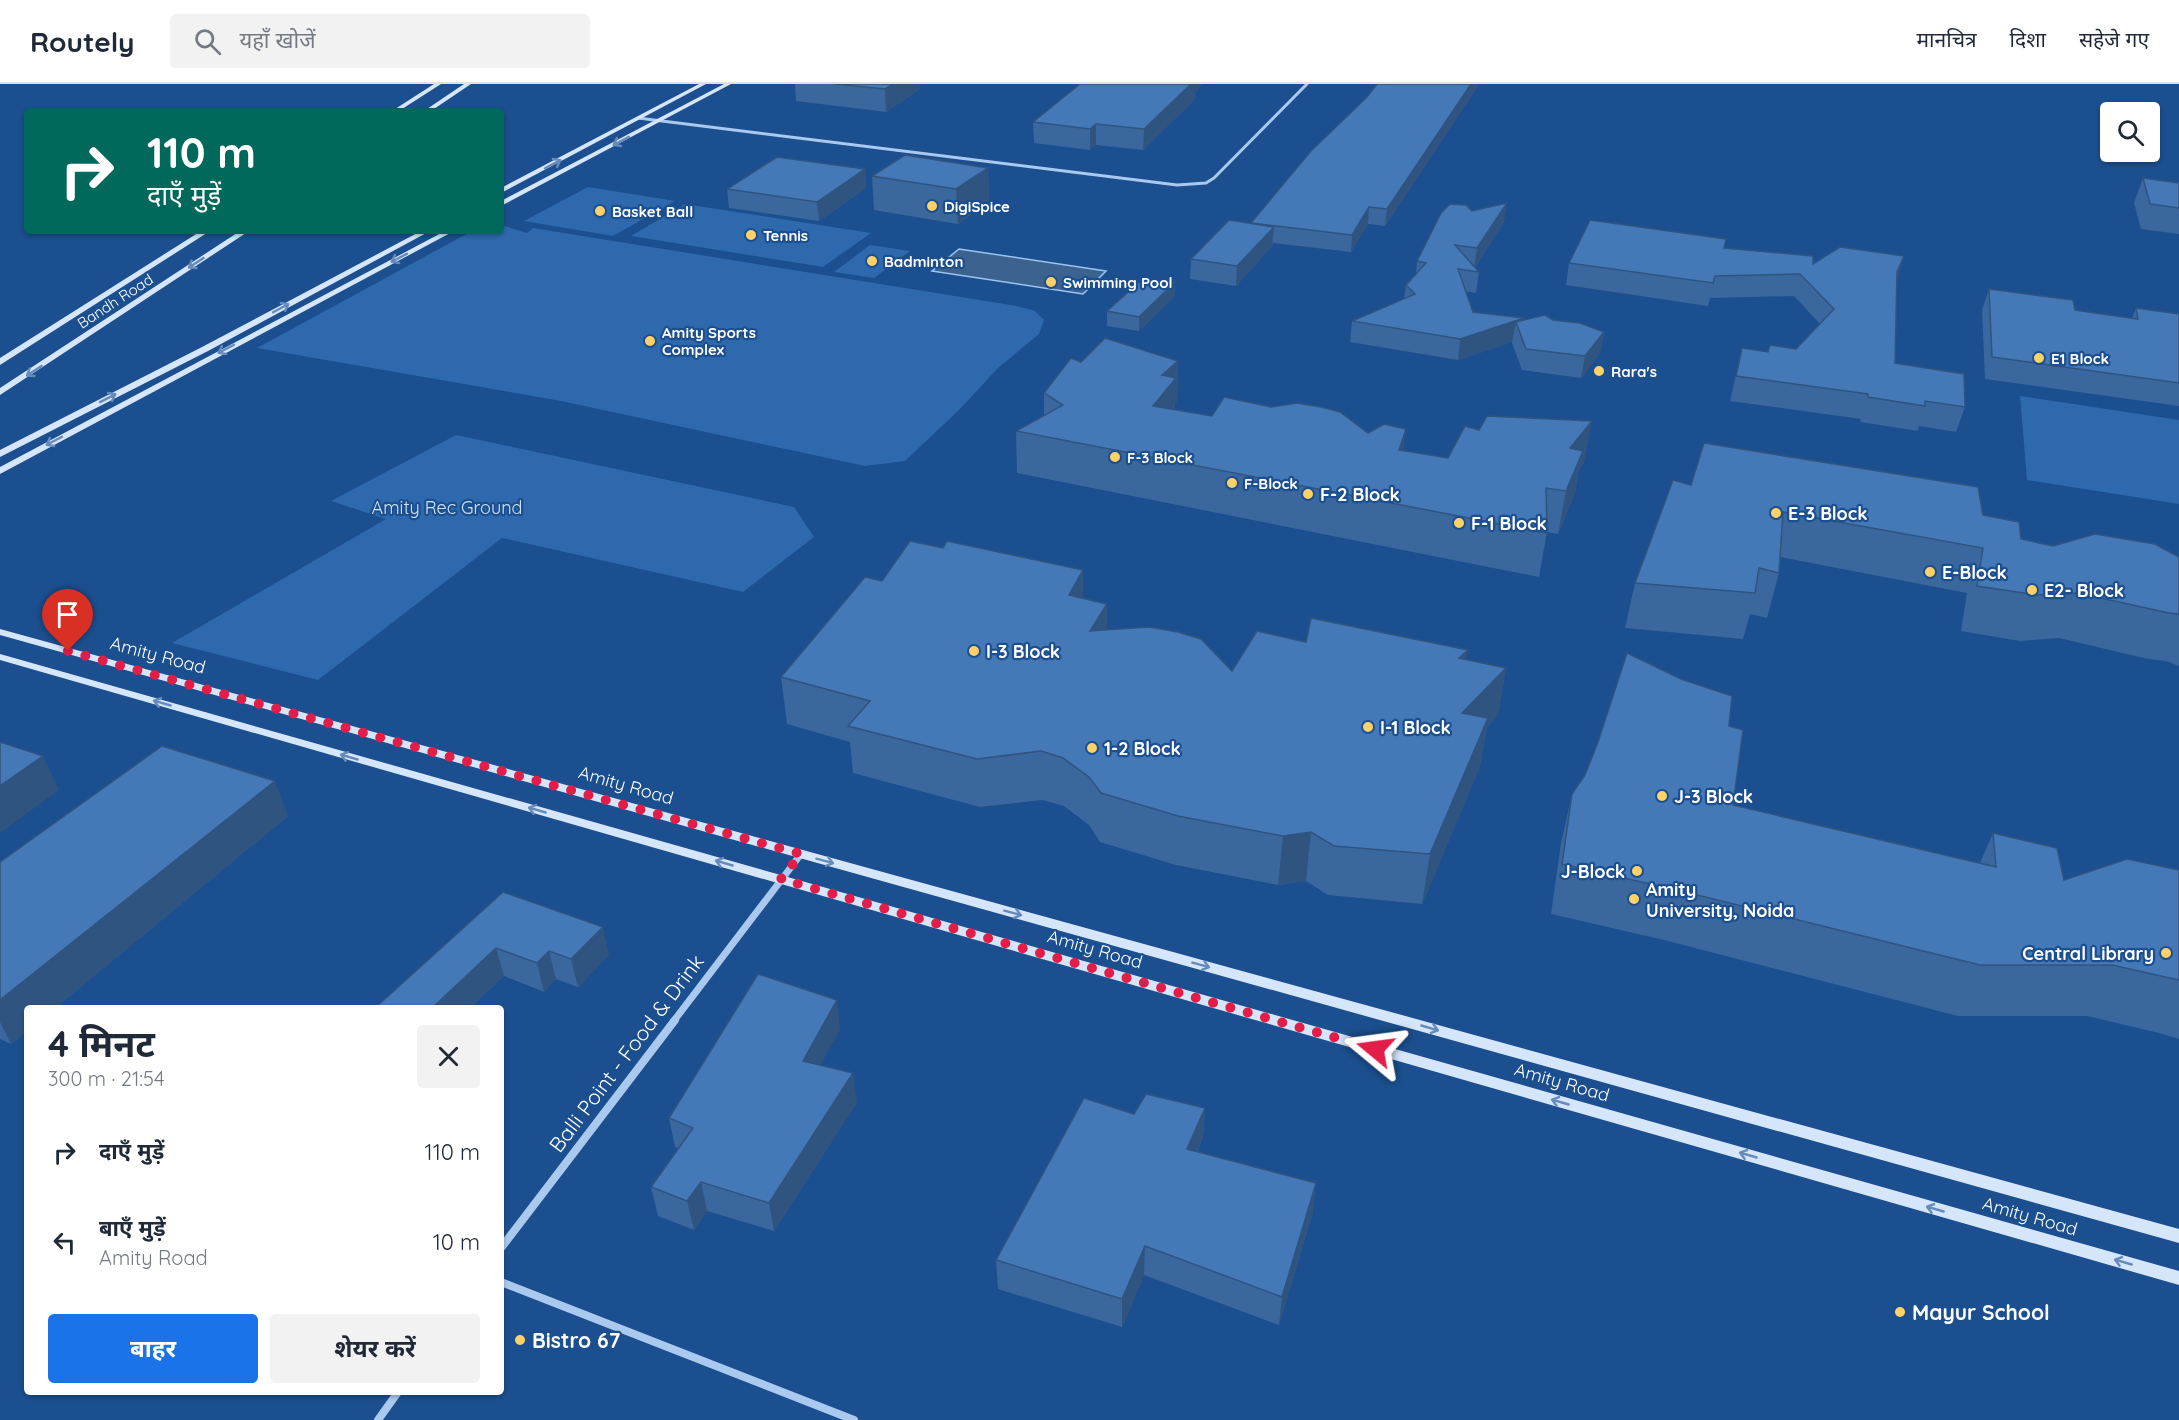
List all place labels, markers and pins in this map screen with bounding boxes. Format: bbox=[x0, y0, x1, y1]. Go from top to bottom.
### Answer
place label: DigiSpice bbox=[944, 197, 1010, 216]
marker: DigiSpice bbox=[925, 199, 939, 213]
place label: Basket Ball bbox=[612, 202, 693, 221]
marker: Basket Ball bbox=[593, 204, 607, 218]
place label: Tennis bbox=[763, 226, 808, 245]
marker: Tennis bbox=[744, 228, 758, 242]
place label: Badminton bbox=[884, 252, 963, 271]
marker: Badminton bbox=[865, 254, 879, 268]
place label: Swimming Pool bbox=[1063, 273, 1173, 292]
marker: Swimming Pool bbox=[1044, 275, 1058, 289]
place label: Amity Sports Complex bbox=[662, 323, 756, 359]
marker: Amity Sports Complex bbox=[643, 334, 657, 348]
place label: E1 Block bbox=[2051, 349, 2109, 368]
marker: E1 Block bbox=[2032, 351, 2046, 365]
place label: Rara's bbox=[1611, 362, 1657, 381]
marker: Rara's bbox=[1592, 364, 1606, 378]
place label: F-3 Block bbox=[1127, 448, 1193, 467]
marker: F-3 Block bbox=[1108, 450, 1122, 464]
place label: F-Block bbox=[1244, 474, 1298, 493]
marker: F-Block bbox=[1225, 476, 1239, 490]
place label: F-2 Block bbox=[1320, 483, 1400, 506]
marker: F-2 Block bbox=[1301, 487, 1315, 501]
place label: E-3 Block bbox=[1788, 502, 1867, 525]
marker: E-3 Block bbox=[1769, 506, 1783, 520]
place label: F-1 Block bbox=[1471, 512, 1547, 535]
marker: F-1 Block bbox=[1452, 516, 1466, 530]
place label: E-Block bbox=[1942, 561, 2007, 584]
marker: E-Block bbox=[1923, 565, 1937, 579]
place label: E2- Block bbox=[2044, 579, 2124, 602]
marker: E2- Block bbox=[2025, 583, 2039, 597]
pin bbox=[42, 589, 93, 651]
place label: I-3 Block bbox=[986, 640, 1060, 663]
marker: I-3 Block bbox=[967, 644, 981, 658]
place label: I-1 Block bbox=[1380, 716, 1451, 739]
marker: I-1 Block bbox=[1361, 720, 1375, 734]
place label: 1-2 Block bbox=[1104, 737, 1181, 760]
marker: 1-2 Block bbox=[1085, 741, 1099, 755]
place label: J-3 Block bbox=[1674, 785, 1753, 808]
marker: J-3 Block bbox=[1655, 789, 1669, 803]
place label: J-Block bbox=[1561, 860, 1625, 883]
marker: J-Block bbox=[1630, 864, 1644, 878]
place label: Amity University, Noida bbox=[1646, 878, 1794, 922]
marker: Amity University, Noida bbox=[1627, 892, 1641, 906]
place label: Central Library bbox=[2022, 942, 2154, 965]
marker: Central Library bbox=[2159, 946, 2173, 960]
place label: Mayur School bbox=[1912, 1299, 2050, 1325]
marker: Mayur School bbox=[1893, 1305, 1907, 1319]
place label: Bistro 67 bbox=[532, 1327, 620, 1353]
marker: Bistro 67 bbox=[513, 1333, 527, 1347]

